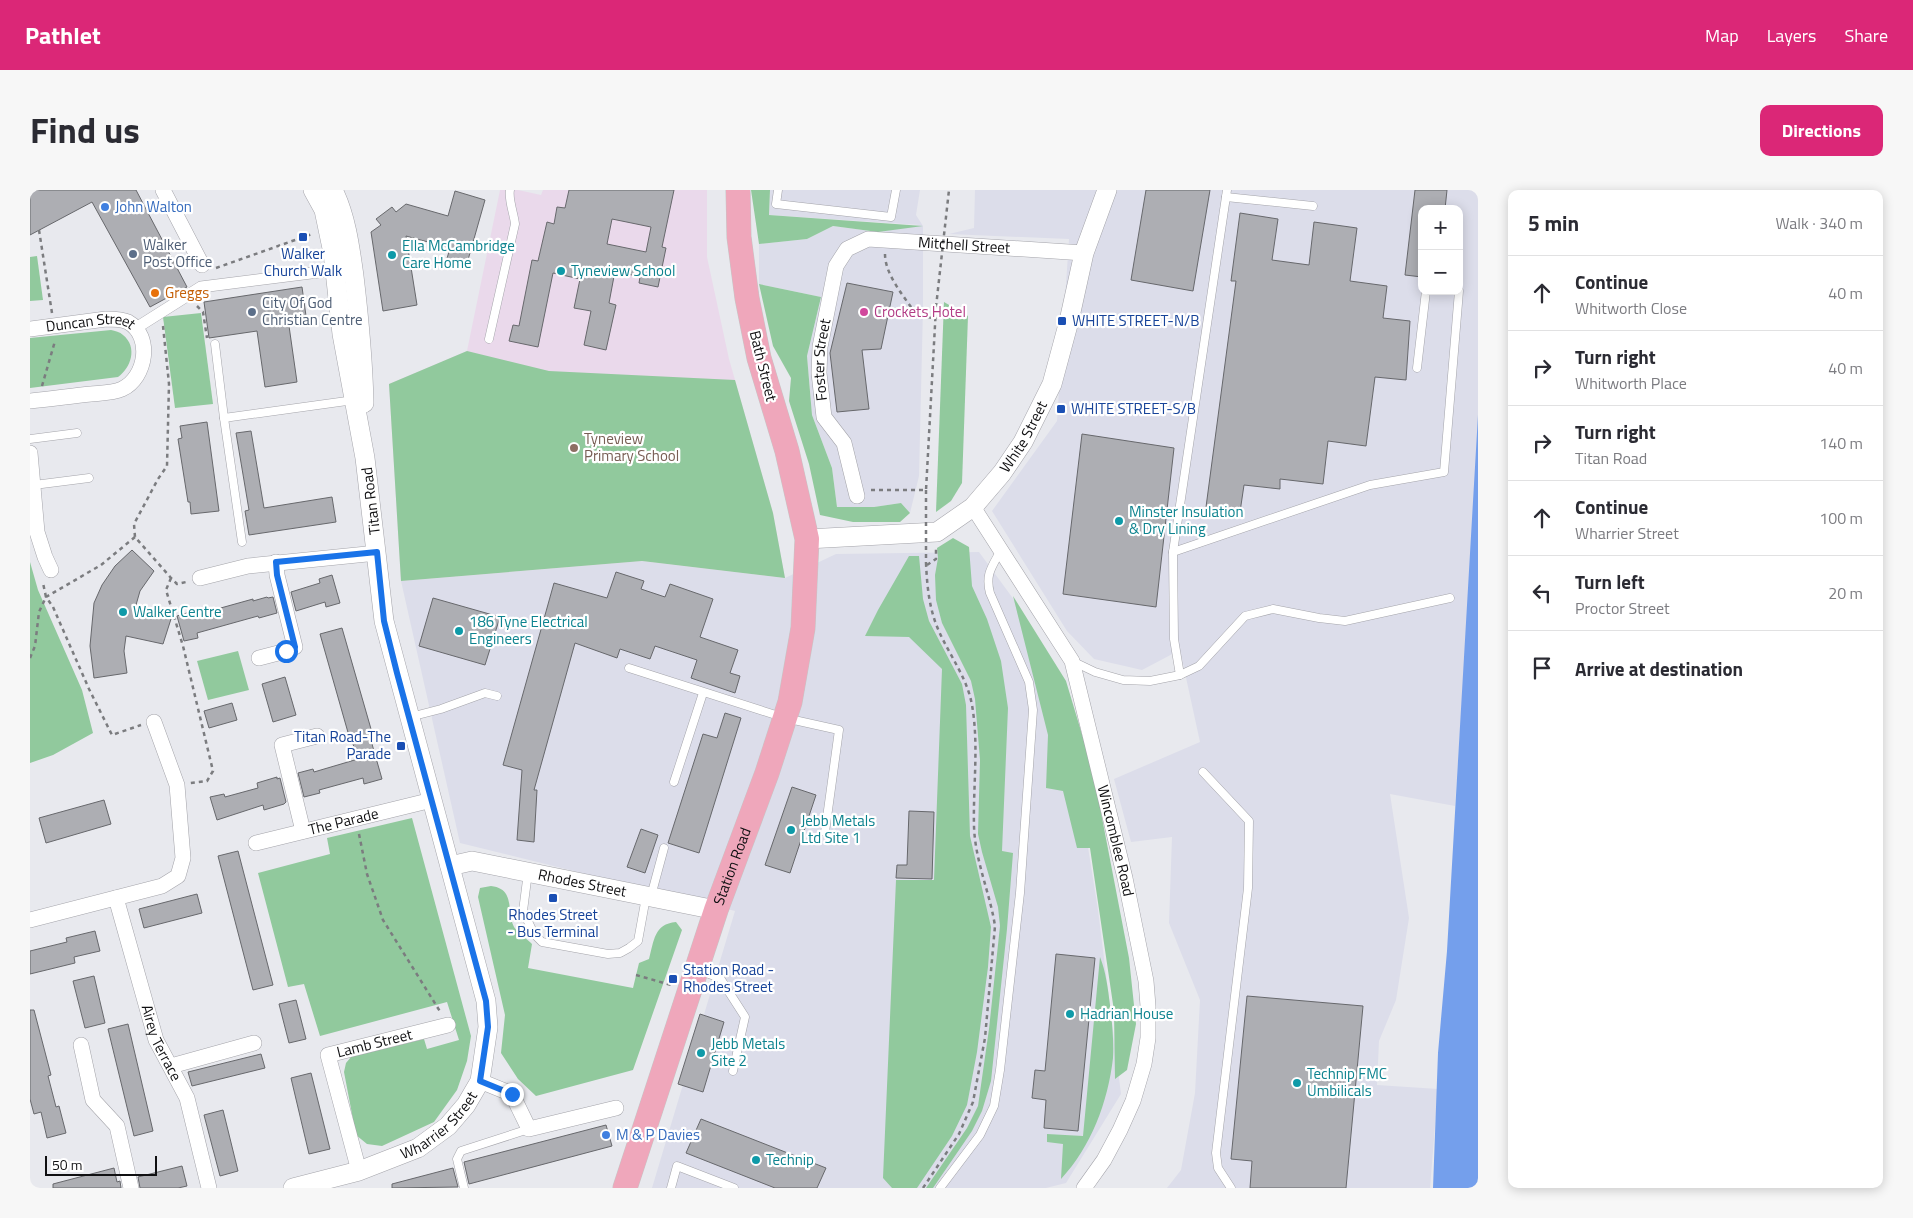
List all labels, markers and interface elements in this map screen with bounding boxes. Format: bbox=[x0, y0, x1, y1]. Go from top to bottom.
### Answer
text: Pathlet bbox=[25, 17, 101, 53]
text: Map bbox=[1705, 22, 1739, 49]
text: Layers bbox=[1767, 22, 1816, 49]
text: Share bbox=[1844, 22, 1888, 49]
text: Find us bbox=[30, 103, 140, 157]
button: Directions bbox=[1760, 105, 1883, 156]
place label: John Walton bbox=[115, 195, 192, 218]
marker: John Walton bbox=[99, 201, 111, 213]
map controls bbox=[1418, 205, 1463, 295]
button: + bbox=[1418, 205, 1463, 250]
text: 5 min bbox=[1528, 207, 1579, 239]
text: Walk · 340 m bbox=[1775, 211, 1863, 235]
street label: Mitchell Street bbox=[917, 230, 1012, 259]
marker: Walker Church Walk bbox=[297, 231, 309, 243]
place label: Walker Post Office bbox=[143, 233, 212, 273]
place label: Ella McCambridge Care Home bbox=[402, 234, 515, 274]
place label: Walker Church Walk bbox=[264, 242, 342, 282]
marker: Walker Post Office bbox=[127, 248, 139, 260]
marker: Ella McCambridge Care Home bbox=[386, 249, 398, 261]
button: − bbox=[1418, 250, 1463, 295]
place label: Tyneview School bbox=[571, 259, 675, 282]
marker: Tyneview School bbox=[555, 265, 567, 277]
text: Continue bbox=[1575, 267, 1648, 296]
icon: ahead bbox=[1528, 279, 1556, 307]
place label: Greggs bbox=[165, 281, 209, 304]
text: 40 m bbox=[1828, 281, 1863, 305]
marker: Greggs bbox=[149, 287, 161, 299]
place label: City Of God Christian Centre bbox=[262, 291, 363, 331]
text: Whitworth Close bbox=[1575, 296, 1687, 320]
place label: Crockets Hotel bbox=[874, 300, 966, 323]
marker: City Of God Christian Centre bbox=[246, 306, 258, 318]
marker: Crockets Hotel bbox=[858, 306, 870, 318]
street label: Duncan Street bbox=[44, 307, 142, 338]
place label: WHITE STREET-N/B bbox=[1072, 309, 1200, 332]
marker: WHITE STREET-N/B bbox=[1056, 315, 1068, 327]
street label: Foster Street bbox=[807, 316, 836, 402]
street label: Bath Street bbox=[744, 328, 784, 404]
text: Turn right bbox=[1575, 342, 1656, 371]
icon: right bbox=[1528, 354, 1556, 382]
text: 40 m bbox=[1828, 356, 1863, 380]
text: Whitworth Place bbox=[1575, 371, 1687, 395]
street label: White Street bbox=[993, 396, 1053, 477]
place label: WHITE STREET-S/B bbox=[1071, 397, 1196, 420]
marker: WHITE STREET-S/B bbox=[1055, 403, 1067, 415]
text: Turn right bbox=[1575, 417, 1656, 446]
place label: Tyneview Primary School bbox=[584, 427, 679, 467]
icon: right bbox=[1528, 429, 1556, 457]
text: 140 m bbox=[1819, 431, 1863, 455]
marker: Tyneview Primary School bbox=[568, 442, 580, 454]
text: Titan Road bbox=[1575, 446, 1647, 470]
street label: Titan Road bbox=[355, 466, 386, 536]
text: Continue bbox=[1575, 492, 1648, 521]
place label: Minster Insulation & Dry Lining bbox=[1129, 500, 1243, 540]
icon: ahead bbox=[1528, 504, 1556, 532]
text: 100 m bbox=[1819, 506, 1863, 530]
marker: Minster Insulation & Dry Lining bbox=[1113, 515, 1125, 527]
text: Wharrier Street bbox=[1575, 521, 1679, 545]
text: Turn left bbox=[1575, 567, 1645, 596]
icon: left bbox=[1528, 579, 1556, 607]
text: 20 m bbox=[1828, 581, 1863, 605]
text: Proctor Street bbox=[1575, 596, 1670, 620]
place label: Walker Centre bbox=[133, 600, 222, 623]
marker: Walker Centre bbox=[117, 606, 129, 618]
place label: 186 Tyne Electrical Engineers bbox=[469, 610, 588, 650]
marker: 186 Tyne Electrical Engineers bbox=[453, 625, 465, 637]
route start bbox=[275, 640, 298, 663]
icon: arrive bbox=[1528, 654, 1556, 682]
text: Arrive at destination bbox=[1575, 654, 1743, 683]
place label: Titan Road-The Parade bbox=[294, 725, 391, 765]
marker: Titan Road-The Parade bbox=[395, 740, 407, 752]
street label: Wincomblee Road bbox=[1092, 782, 1140, 898]
street label: The Parade bbox=[306, 802, 381, 841]
place label: Jebb Metals Ltd Site 1 bbox=[801, 809, 875, 849]
street label: Station Road bbox=[707, 824, 757, 908]
marker: Jebb Metals Ltd Site 1 bbox=[785, 824, 797, 836]
street label: Rhodes Street bbox=[536, 863, 629, 903]
marker: Rhodes Street - Bus Terminal bbox=[547, 892, 559, 904]
place label: Rhodes Street - Bus Terminal bbox=[507, 903, 599, 943]
place label: Station Road - Rhodes Street bbox=[683, 958, 774, 998]
marker: Station Road - Rhodes Street bbox=[667, 973, 679, 985]
street label: Airey Terrace bbox=[136, 1002, 188, 1085]
place label: Hadrian House bbox=[1080, 1002, 1173, 1025]
marker: Hadrian House bbox=[1064, 1008, 1076, 1020]
street label: Lamb Street bbox=[334, 1022, 415, 1063]
place label: Jebb Metals Site 2 bbox=[711, 1032, 785, 1072]
marker: Jebb Metals Site 2 bbox=[695, 1047, 707, 1059]
place label: Technip FMC Umbilicals bbox=[1307, 1062, 1387, 1102]
marker: Technip FMC Umbilicals bbox=[1291, 1077, 1303, 1089]
route end bbox=[501, 1083, 524, 1106]
street label: Wharrier Street bbox=[397, 1086, 483, 1165]
place label: M & P Davies bbox=[616, 1123, 700, 1146]
marker: M & P Davies bbox=[600, 1129, 612, 1141]
place label: Technip bbox=[766, 1148, 814, 1171]
scale bar bbox=[45, 1153, 158, 1176]
text: 50 m bbox=[52, 1154, 82, 1175]
marker: Technip bbox=[750, 1154, 762, 1166]

